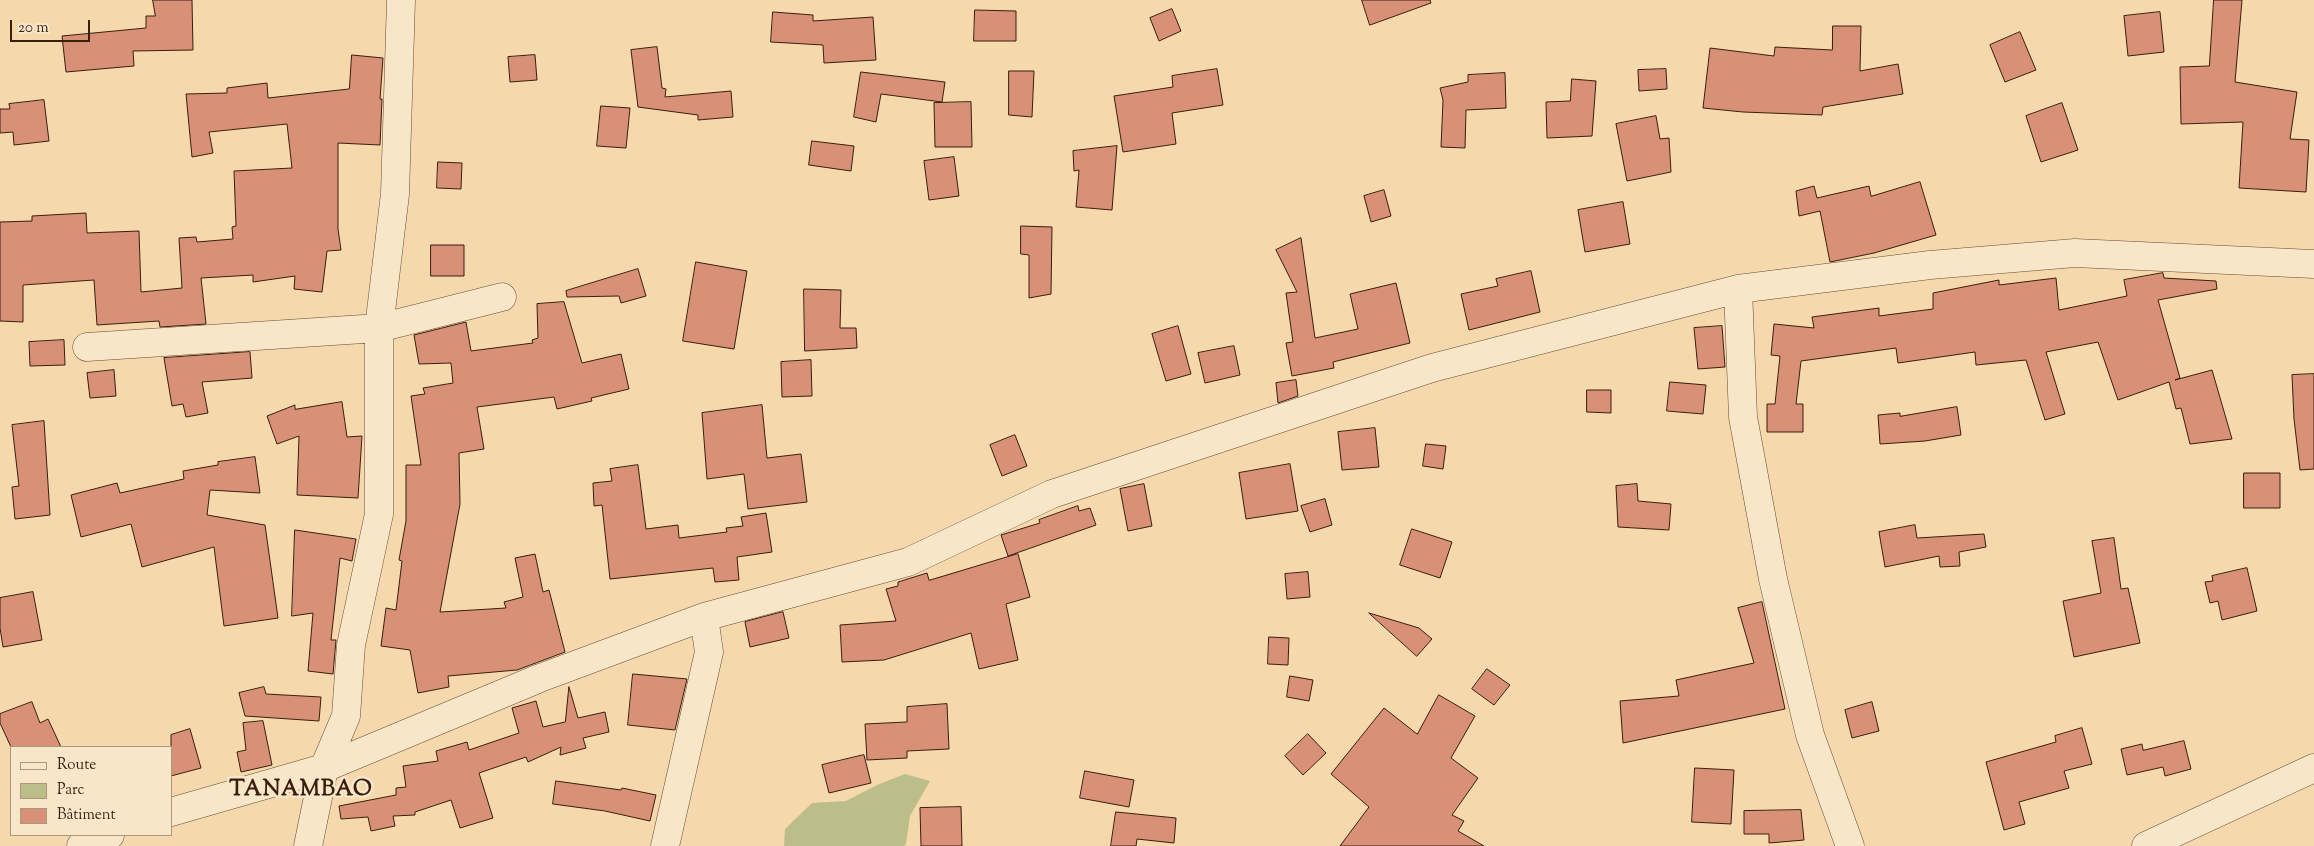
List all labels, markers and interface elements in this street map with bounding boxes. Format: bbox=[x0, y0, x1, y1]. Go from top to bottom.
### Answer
scale bar bbox=[12, 10, 92, 42]
text: 20 m bbox=[18, 18, 49, 39]
legend bbox=[10, 746, 172, 836]
text: Route bbox=[57, 755, 96, 776]
district label: TANAMBAO bbox=[228, 778, 374, 804]
text: Parc bbox=[57, 780, 84, 801]
text: Bâtiment bbox=[57, 805, 116, 826]

